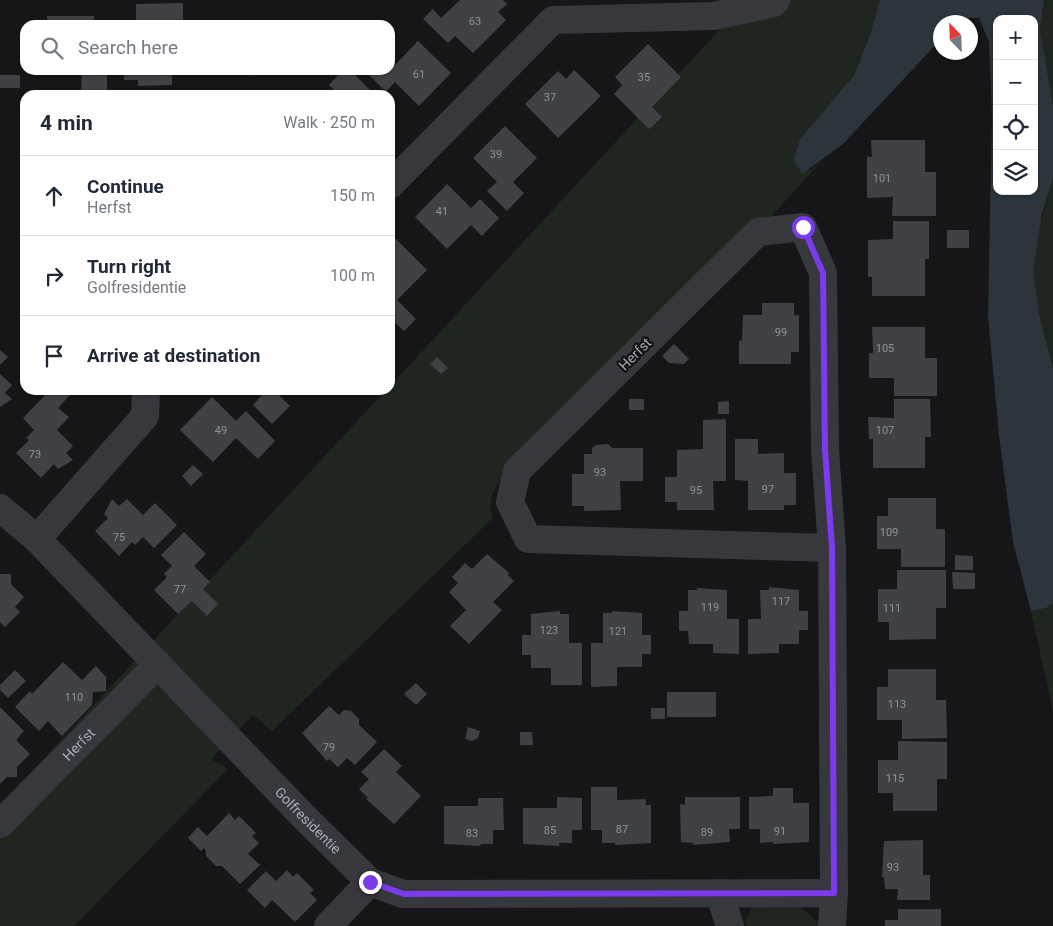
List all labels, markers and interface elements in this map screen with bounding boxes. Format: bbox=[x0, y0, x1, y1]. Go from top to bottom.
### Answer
house number: 63 bbox=[469, 15, 481, 28]
north arrow bbox=[933, 15, 978, 60]
map controls bbox=[993, 15, 1038, 195]
button: + bbox=[993, 15, 1038, 60]
search box bbox=[20, 20, 395, 75]
icon: search bbox=[38, 34, 66, 62]
text: Search here bbox=[78, 36, 178, 59]
button: − bbox=[993, 60, 1038, 105]
house number: 61 bbox=[413, 68, 425, 81]
house number: 35 bbox=[638, 71, 650, 84]
house number: 37 bbox=[544, 91, 556, 104]
button: locate bbox=[993, 105, 1038, 150]
text: 4 min bbox=[40, 111, 93, 135]
text: Walk · 250 m bbox=[283, 113, 375, 132]
house number: 39 bbox=[490, 148, 502, 161]
button: layers bbox=[993, 150, 1038, 195]
house number: 101 bbox=[873, 172, 891, 185]
text: Continue bbox=[87, 175, 164, 198]
icon: ahead bbox=[40, 182, 68, 210]
text: 150 m bbox=[330, 186, 375, 205]
text: Herfst bbox=[87, 198, 132, 217]
house number: 41 bbox=[436, 205, 448, 218]
route start bbox=[792, 216, 815, 239]
text: Turn right bbox=[87, 255, 171, 278]
icon: right bbox=[40, 262, 68, 290]
text: 100 m bbox=[330, 266, 375, 285]
text: Golfresidentie bbox=[87, 278, 186, 297]
house number: 99 bbox=[775, 326, 787, 339]
street label: Herfst bbox=[616, 334, 655, 373]
icon: arrive bbox=[40, 342, 68, 370]
house number: 105 bbox=[876, 342, 894, 355]
text: Arrive at destination bbox=[87, 344, 260, 367]
house number: 49 bbox=[215, 424, 227, 437]
house number: 107 bbox=[876, 424, 894, 437]
house number: 73 bbox=[29, 448, 41, 461]
house number: 93 bbox=[594, 466, 606, 479]
house number: 97 bbox=[762, 483, 774, 496]
house number: 95 bbox=[690, 484, 702, 497]
house number: 109 bbox=[880, 526, 898, 539]
house number: 75 bbox=[113, 531, 125, 544]
house number: 77 bbox=[174, 583, 186, 596]
house number: 117 bbox=[772, 595, 790, 608]
house number: 119 bbox=[701, 601, 719, 614]
house number: 111 bbox=[883, 602, 901, 615]
house number: 123 bbox=[540, 624, 558, 637]
house number: 121 bbox=[609, 625, 627, 638]
house number: 110 bbox=[65, 691, 83, 704]
house number: 113 bbox=[888, 698, 906, 711]
street label: Herfst bbox=[59, 725, 98, 764]
house number: 79 bbox=[323, 741, 335, 754]
house number: 115 bbox=[886, 772, 904, 785]
street label: Golfresidentie bbox=[272, 784, 344, 857]
house number: 87 bbox=[616, 823, 628, 836]
house number: 85 bbox=[544, 824, 556, 837]
house number: 91 bbox=[774, 825, 786, 838]
house number: 89 bbox=[701, 826, 713, 839]
house number: 83 bbox=[466, 827, 478, 840]
house number: 93 bbox=[887, 861, 899, 874]
route end bbox=[359, 871, 382, 894]

